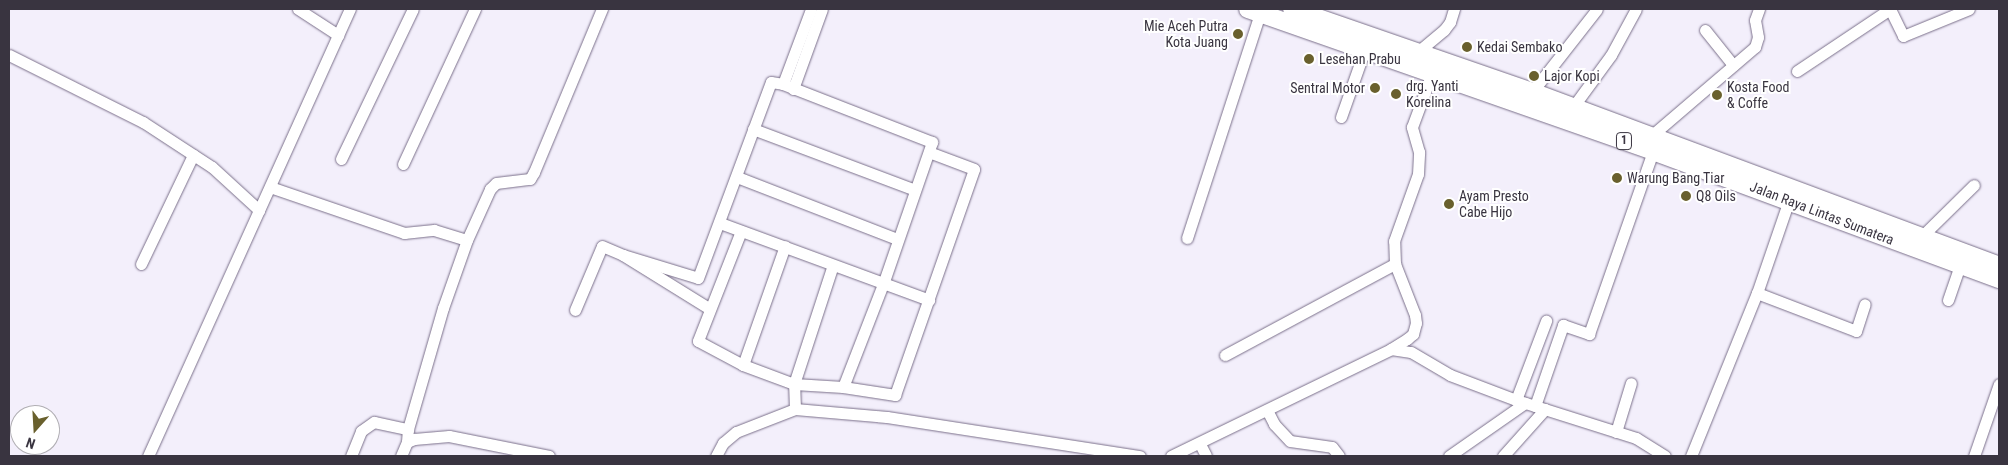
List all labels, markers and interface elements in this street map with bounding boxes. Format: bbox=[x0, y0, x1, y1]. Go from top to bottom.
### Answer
place label: Mie Aceh Putra Kota Juang bbox=[1144, 18, 1228, 50]
marker: Mie Aceh Putra Kota Juang bbox=[1232, 28, 1244, 40]
place label: Kedai Sembako bbox=[1477, 39, 1562, 55]
marker: Kedai Sembako bbox=[1461, 41, 1473, 53]
place label: Lesehan Prabu bbox=[1319, 51, 1401, 67]
marker: Lesehan Prabu bbox=[1303, 53, 1315, 65]
place label: Lajor Kopi bbox=[1544, 68, 1600, 84]
marker: Lajor Kopi bbox=[1528, 70, 1540, 82]
place label: drg. Yanti Korelina bbox=[1406, 78, 1459, 110]
place label: Kosta Food & Coffe bbox=[1727, 79, 1790, 111]
place label: Sentral Motor bbox=[1290, 80, 1365, 96]
marker: Sentral Motor bbox=[1369, 82, 1381, 94]
marker: drg. Yanti Korelina bbox=[1390, 88, 1402, 100]
marker: Kosta Food & Coffe bbox=[1711, 89, 1723, 101]
road number: 1 bbox=[1615, 132, 1633, 150]
place label: Warung Bang Tiar bbox=[1627, 170, 1725, 186]
marker: Warung Bang Tiar bbox=[1611, 172, 1623, 184]
street label: Jalan Raya Lintas Sumatera bbox=[1748, 178, 1896, 248]
place label: Ayam Presto Cabe Hijo bbox=[1459, 188, 1529, 220]
place label: Q8 Oils bbox=[1696, 188, 1736, 204]
marker: Q8 Oils bbox=[1680, 190, 1692, 202]
marker: Ayam Presto Cabe Hijo bbox=[1443, 198, 1455, 210]
north arrow bbox=[10, 405, 60, 455]
text: N bbox=[24, 434, 37, 452]

